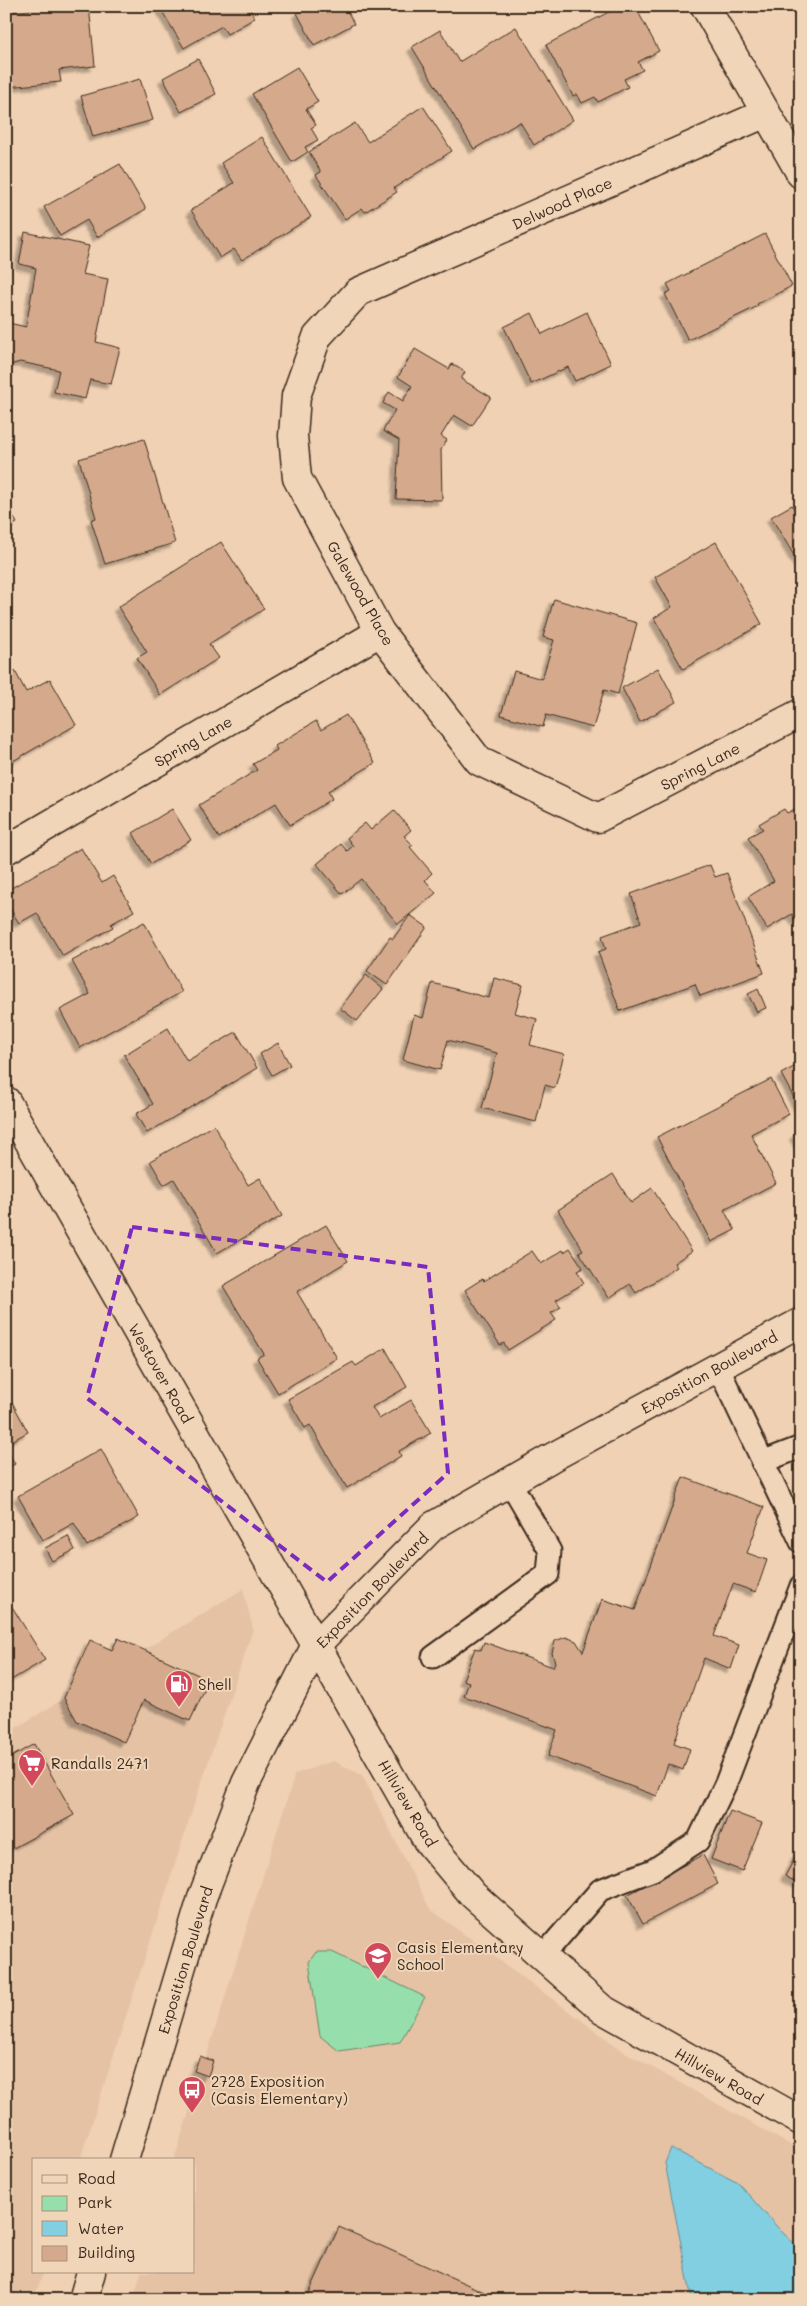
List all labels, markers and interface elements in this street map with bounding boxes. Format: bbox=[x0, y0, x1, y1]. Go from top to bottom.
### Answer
street label: Delwood Place bbox=[509, 172, 615, 234]
street label: Galewood Place bbox=[323, 537, 399, 649]
street label: Spring Lane bbox=[151, 711, 235, 771]
street label: Spring Lane bbox=[657, 737, 743, 795]
street label: Westover Road bbox=[124, 1319, 198, 1427]
street label: Exposition Boulevard bbox=[637, 1326, 781, 1418]
street label: Exposition Boulevard bbox=[312, 1528, 432, 1652]
fuel station icon: Shell bbox=[164, 1669, 194, 1708]
place label: Shell bbox=[198, 1674, 232, 1694]
supermarket icon: Randalls 2471 bbox=[17, 1748, 47, 1787]
place label: Randalls 2471 bbox=[51, 1753, 149, 1773]
street label: Hillview Road bbox=[374, 1756, 442, 1850]
street label: Exposition Boulevard bbox=[153, 1884, 217, 2036]
place label: Casis Elementary School bbox=[397, 1937, 524, 1974]
school or university icon: Casis Elementary School bbox=[363, 1941, 393, 1980]
street label: Hillview Road bbox=[671, 2043, 767, 2109]
place label: 2728 Exposition (Casis Elementary) bbox=[211, 2071, 348, 2108]
bus stop icon: 2728 Exposition (Casis Elementary) bbox=[177, 2075, 207, 2114]
legend bbox=[32, 2158, 195, 2274]
text: Road bbox=[78, 2168, 115, 2188]
text: Park bbox=[78, 2192, 112, 2212]
text: Water bbox=[78, 2218, 124, 2238]
text: Building bbox=[78, 2242, 135, 2262]

